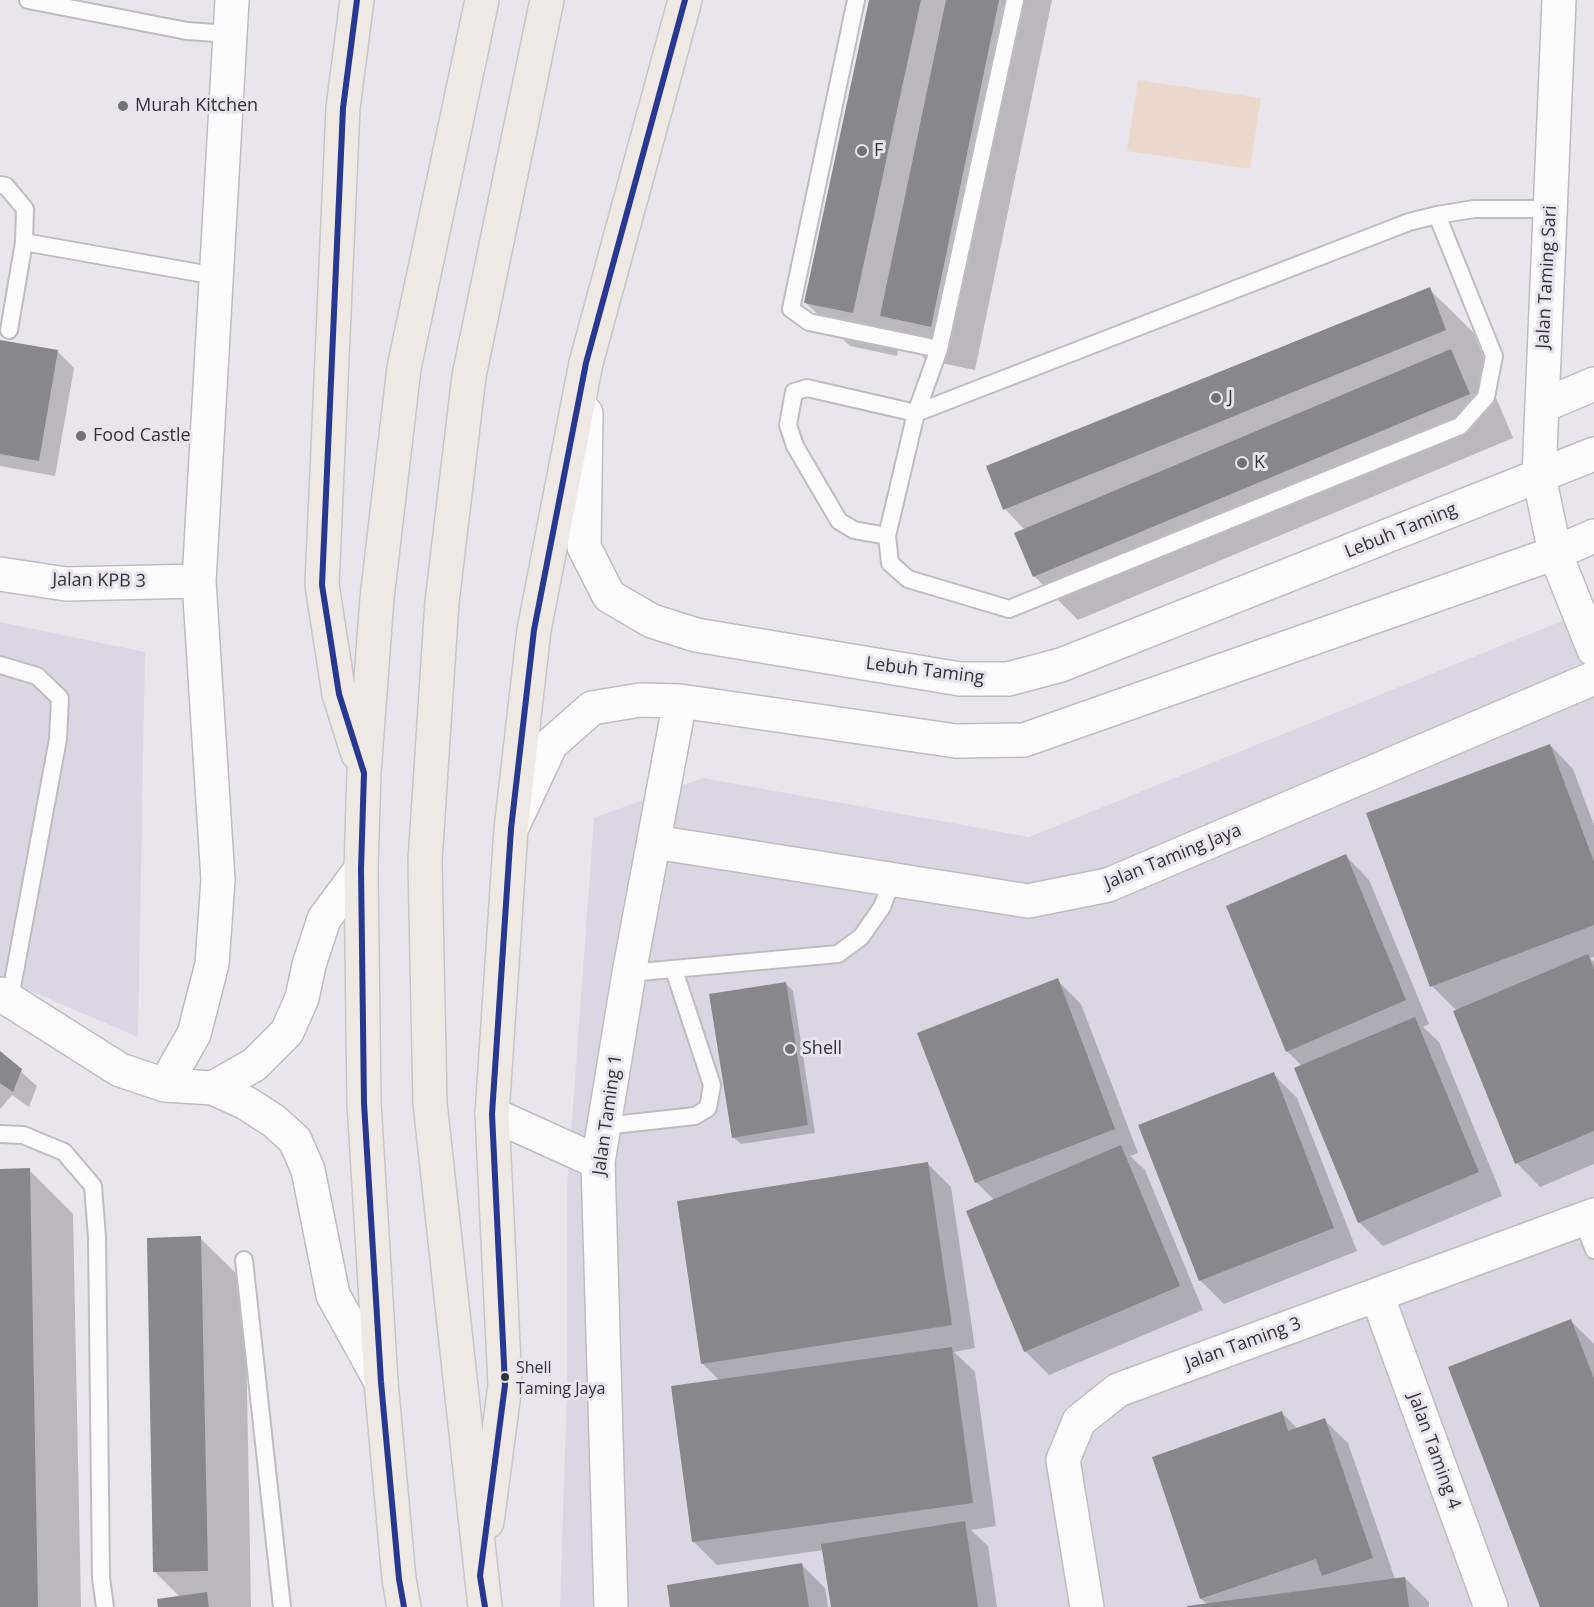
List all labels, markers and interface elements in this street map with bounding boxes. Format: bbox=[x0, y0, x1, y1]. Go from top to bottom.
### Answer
place label: Murah Kitchen bbox=[135, 95, 258, 117]
marker: Murah Kitchen bbox=[116, 99, 130, 113]
place label: F bbox=[874, 140, 883, 162]
marker: F bbox=[855, 144, 869, 158]
street label: Jalan Taming Sari bbox=[1532, 205, 1562, 349]
place label: J bbox=[1228, 387, 1233, 409]
marker: J bbox=[1209, 391, 1223, 405]
place label: Food Castle bbox=[93, 425, 191, 447]
marker: Food Castle bbox=[74, 429, 88, 443]
place label: K bbox=[1254, 452, 1265, 474]
marker: K bbox=[1235, 456, 1249, 470]
street label: Lebuh Taming bbox=[1342, 499, 1460, 563]
street label: Jalan KPB 3 bbox=[52, 569, 146, 593]
street label: Lebuh Taming bbox=[865, 653, 985, 689]
street label: Jalan Taming Jaya bbox=[1101, 820, 1245, 894]
place label: Shell bbox=[802, 1038, 842, 1060]
marker: Shell bbox=[783, 1042, 797, 1056]
street label: Jalan Taming 1 bbox=[589, 1053, 627, 1177]
street label: Jalan Taming 3 bbox=[1182, 1313, 1304, 1375]
place label: Shell Taming Jaya bbox=[516, 1358, 605, 1396]
marker: Shell Taming Jaya bbox=[499, 1371, 511, 1383]
street label: Jalan Taming 4 bbox=[1403, 1390, 1465, 1512]

